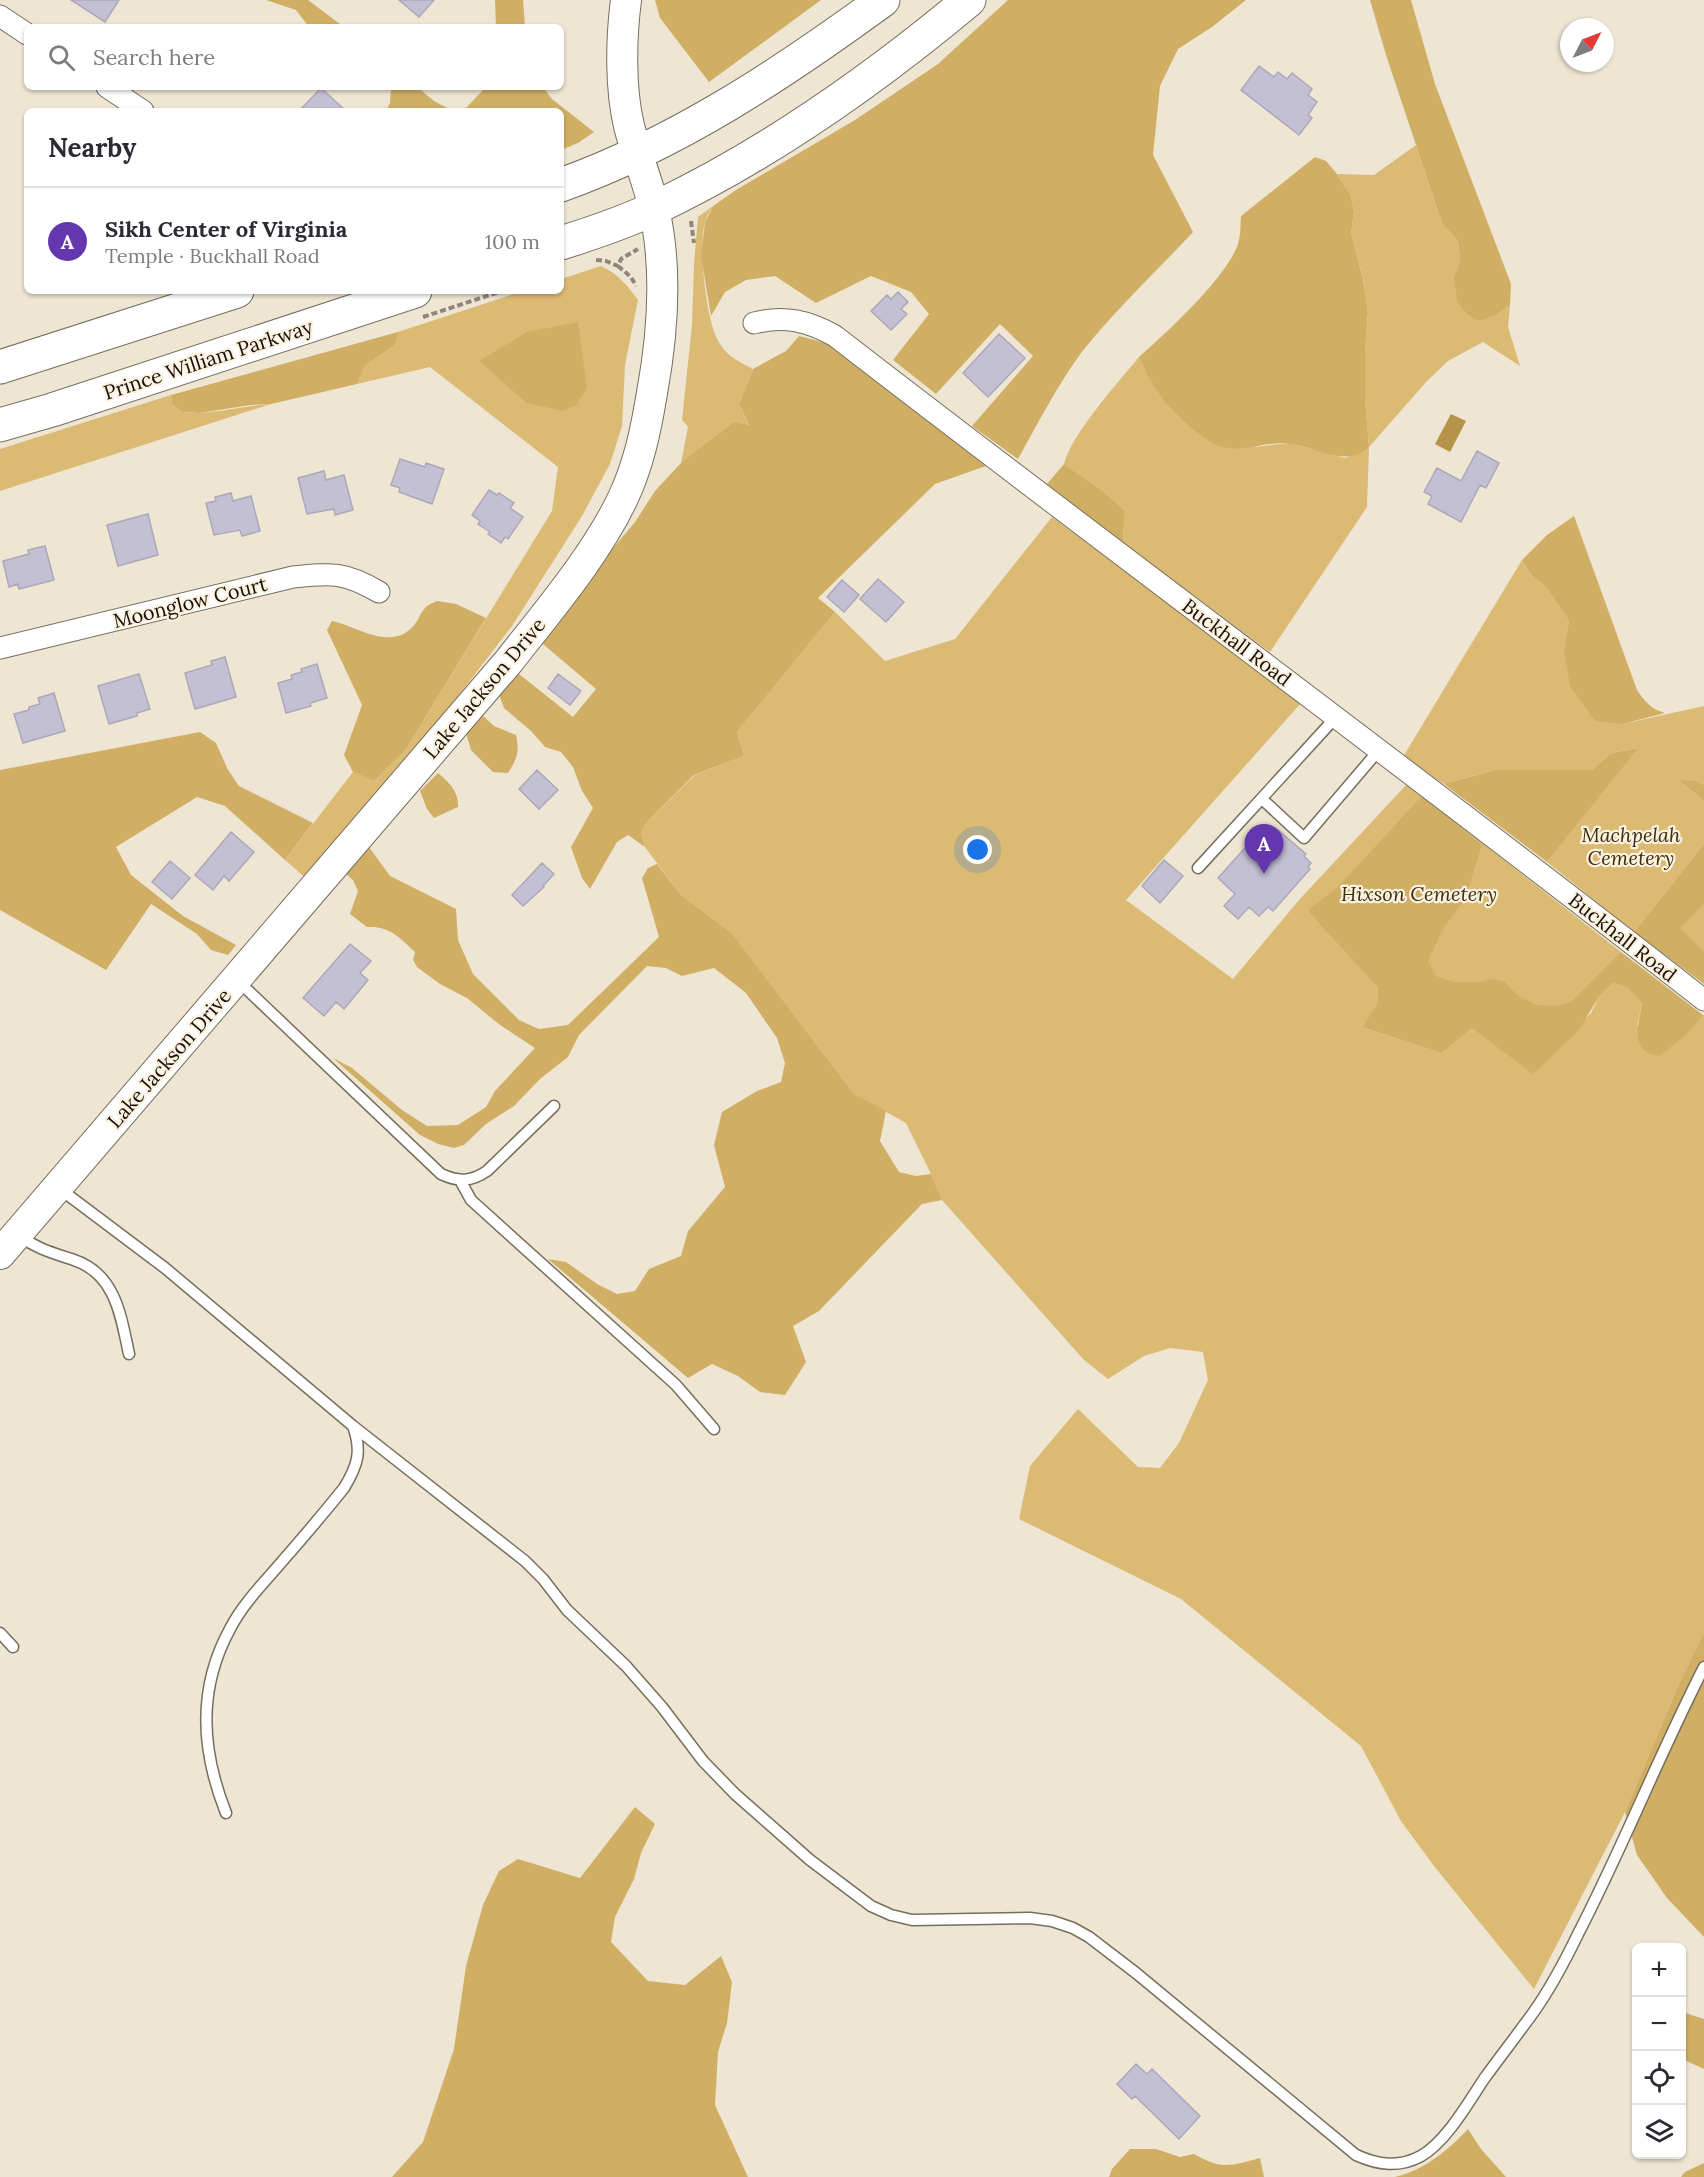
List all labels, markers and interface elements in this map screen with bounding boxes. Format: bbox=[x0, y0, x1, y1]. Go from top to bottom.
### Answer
north arrow bbox=[1560, 18, 1614, 72]
search box bbox=[24, 24, 564, 90]
icon: search bbox=[45, 41, 78, 74]
text: Search here bbox=[93, 43, 215, 71]
text: Nearby bbox=[48, 131, 136, 164]
text: Sikh Center of Virginia bbox=[105, 215, 347, 243]
text: A bbox=[61, 229, 74, 254]
text: 100 m bbox=[485, 229, 540, 254]
text: Temple · Buckhall Road bbox=[105, 243, 320, 268]
street label: Prince William Parkway bbox=[100, 313, 316, 405]
street label: Moonglow Court bbox=[110, 571, 270, 633]
street label: Buckhall Road bbox=[1177, 593, 1297, 691]
street label: Lake Jackson Drive bbox=[418, 612, 550, 764]
park label: Machpelah Cemetery bbox=[1581, 822, 1681, 870]
pin: A bbox=[1244, 824, 1284, 874]
your location bbox=[963, 835, 992, 864]
park label: Hixson Cemetery bbox=[1341, 881, 1497, 906]
street label: Buckhall Road bbox=[1564, 887, 1682, 987]
street label: Lake Jackson Drive bbox=[102, 983, 236, 1133]
map controls bbox=[1632, 1943, 1686, 2159]
button: + bbox=[1632, 1943, 1686, 1997]
button: − bbox=[1632, 1997, 1686, 2051]
button: locate bbox=[1632, 2051, 1686, 2105]
button: layers bbox=[1632, 2105, 1686, 2159]

